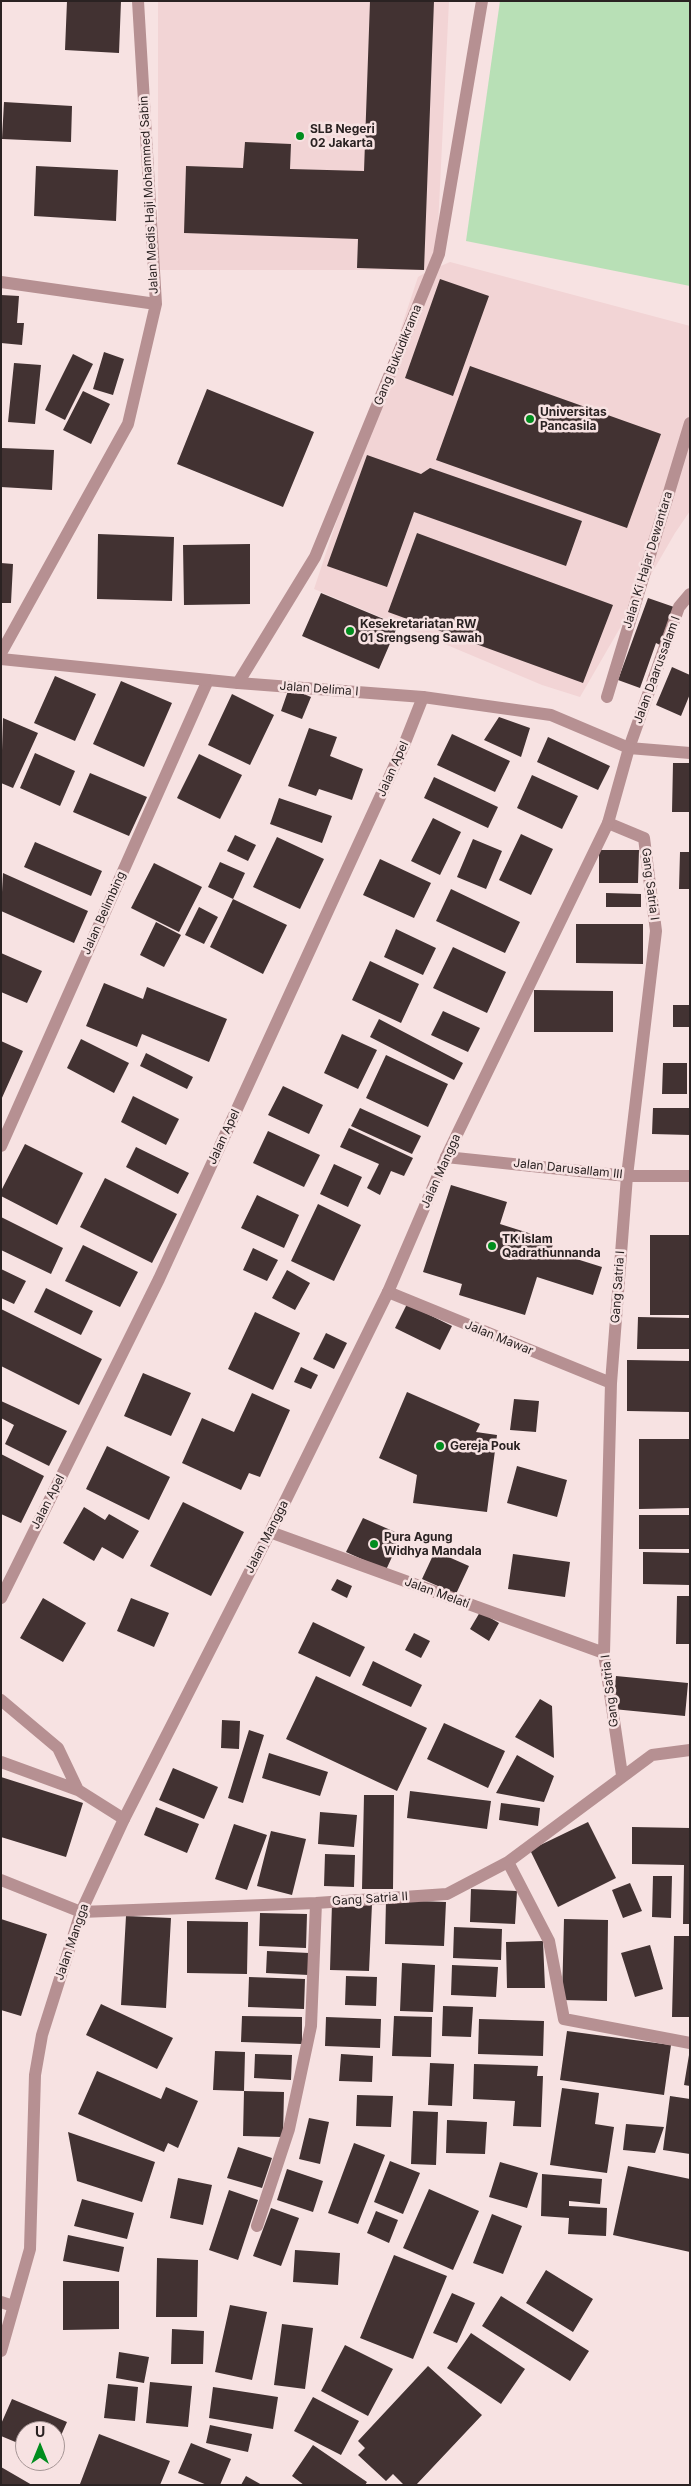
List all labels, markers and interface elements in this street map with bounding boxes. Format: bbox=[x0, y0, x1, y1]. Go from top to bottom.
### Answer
street label: Jalan Medis Haji Mohammed Sabin bbox=[137, 95, 161, 295]
place label: SLB Negeri 02 Jakarta bbox=[310, 122, 375, 150]
marker: SLB Negeri 02 Jakarta bbox=[294, 130, 306, 142]
street label: Gang Bukudikrama bbox=[371, 302, 425, 408]
place label: Universitas Pancasila bbox=[540, 405, 607, 433]
marker: Universitas Pancasila bbox=[524, 413, 536, 425]
street label: Jalan Ki Hajar Dewantara bbox=[620, 490, 676, 630]
street label: Jalan Daarussalam I bbox=[631, 614, 683, 726]
place label: Kesekretariatan RW 01 Srengseng Sawah bbox=[360, 617, 482, 645]
marker: Kesekretariatan RW 01 Srengseng Sawah bbox=[344, 625, 356, 637]
street label: Jalan Delima I bbox=[279, 679, 359, 699]
street label: Jalan Apel bbox=[374, 739, 412, 799]
street label: Gang Satria I bbox=[638, 847, 662, 921]
street label: Jalan Belimbing bbox=[79, 869, 129, 957]
street label: Jalan Apel bbox=[205, 1107, 243, 1167]
street label: Jalan Mangga bbox=[418, 1132, 464, 1210]
street label: Jalan Darusallam III bbox=[513, 1156, 623, 1182]
place label: TK Islam Qadrathunnanda bbox=[502, 1232, 601, 1260]
marker: TK Islam Qadrathunnanda bbox=[486, 1240, 498, 1252]
street label: Gang Satria I bbox=[608, 1250, 628, 1324]
street label: Jalan Mawar bbox=[463, 1318, 535, 1358]
place label: Gereja Pouk bbox=[450, 1439, 520, 1453]
marker: Gereja Pouk bbox=[434, 1440, 446, 1452]
street label: Jalan Apel bbox=[28, 1472, 68, 1532]
street label: Jalan Mangga bbox=[242, 1498, 292, 1576]
place label: Pura Agung Widhya Mandala bbox=[384, 1530, 482, 1558]
marker: Pura Agung Widhya Mandala bbox=[368, 1538, 380, 1550]
street label: Jalan Melati bbox=[403, 1575, 471, 1611]
street label: Gang Satria I bbox=[598, 1654, 622, 1728]
street label: Gang Satria II bbox=[332, 1889, 408, 1909]
street label: Jalan Mangga bbox=[52, 1902, 92, 1982]
north arrow bbox=[15, 2421, 65, 2471]
text: U bbox=[35, 2423, 45, 2440]

